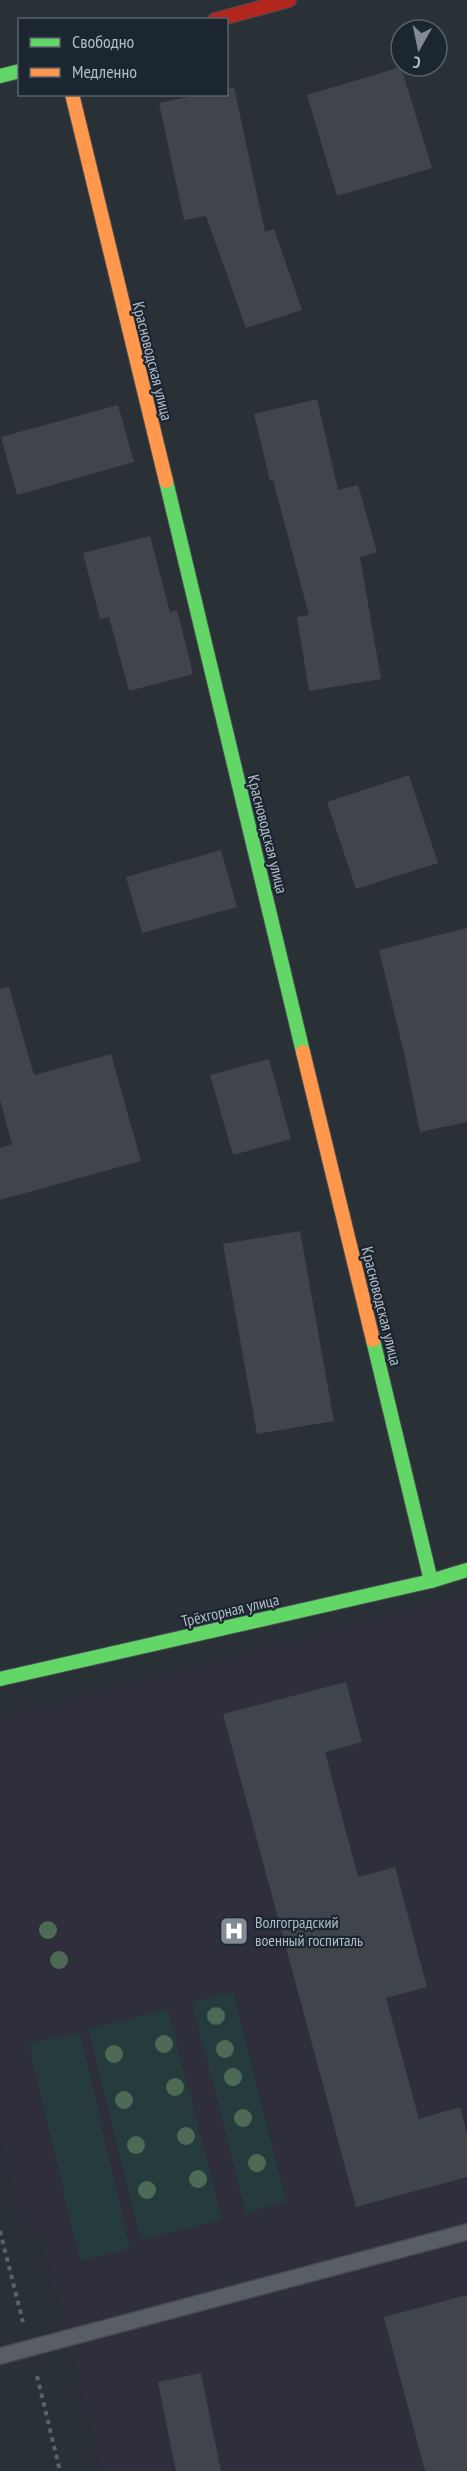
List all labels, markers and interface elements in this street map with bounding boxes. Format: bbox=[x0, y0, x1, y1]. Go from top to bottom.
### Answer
legend bbox=[18, 18, 228, 96]
north arrow bbox=[389, 18, 449, 78]
text: Свободно bbox=[72, 30, 135, 53]
text: С bbox=[411, 52, 422, 73]
text: Медленно bbox=[72, 60, 137, 83]
street label: Красноводская улица bbox=[129, 299, 177, 423]
street label: Красноводская улица bbox=[244, 772, 292, 896]
street label: Красноводская улица bbox=[358, 1244, 406, 1368]
street label: Трёхгорная улица bbox=[179, 1589, 281, 1631]
place label: Волгоградский военный госпиталь bbox=[255, 1912, 363, 1950]
hospital icon: Волгоградский военный госпиталь bbox=[218, 1915, 250, 1947]

